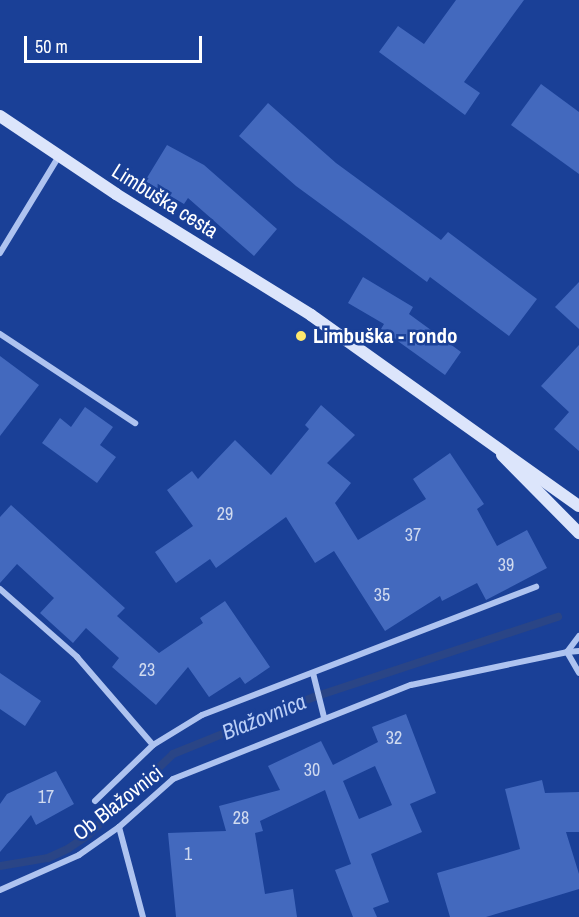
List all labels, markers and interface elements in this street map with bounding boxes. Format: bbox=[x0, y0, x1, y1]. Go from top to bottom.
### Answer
scale bar bbox=[27, 24, 206, 62]
text: 50 m bbox=[35, 34, 68, 59]
street label: Limbuška cesta bbox=[107, 158, 223, 244]
place label: Limbuška - rondo bbox=[313, 323, 457, 349]
marker: Limbuška - rondo bbox=[294, 329, 308, 343]
house number: 29 bbox=[217, 503, 233, 525]
house number: 37 bbox=[405, 524, 421, 546]
house number: 39 bbox=[498, 554, 514, 576]
house number: 35 bbox=[374, 584, 390, 606]
house number: 23 bbox=[139, 659, 155, 681]
water label: Blažovnica bbox=[218, 688, 310, 746]
house number: 32 bbox=[386, 727, 402, 749]
house number: 30 bbox=[304, 759, 320, 781]
street label: Ob Blažovnici bbox=[68, 760, 168, 846]
house number: 17 bbox=[38, 786, 54, 808]
house number: 28 bbox=[233, 807, 249, 829]
house number: 1 bbox=[184, 843, 192, 865]

